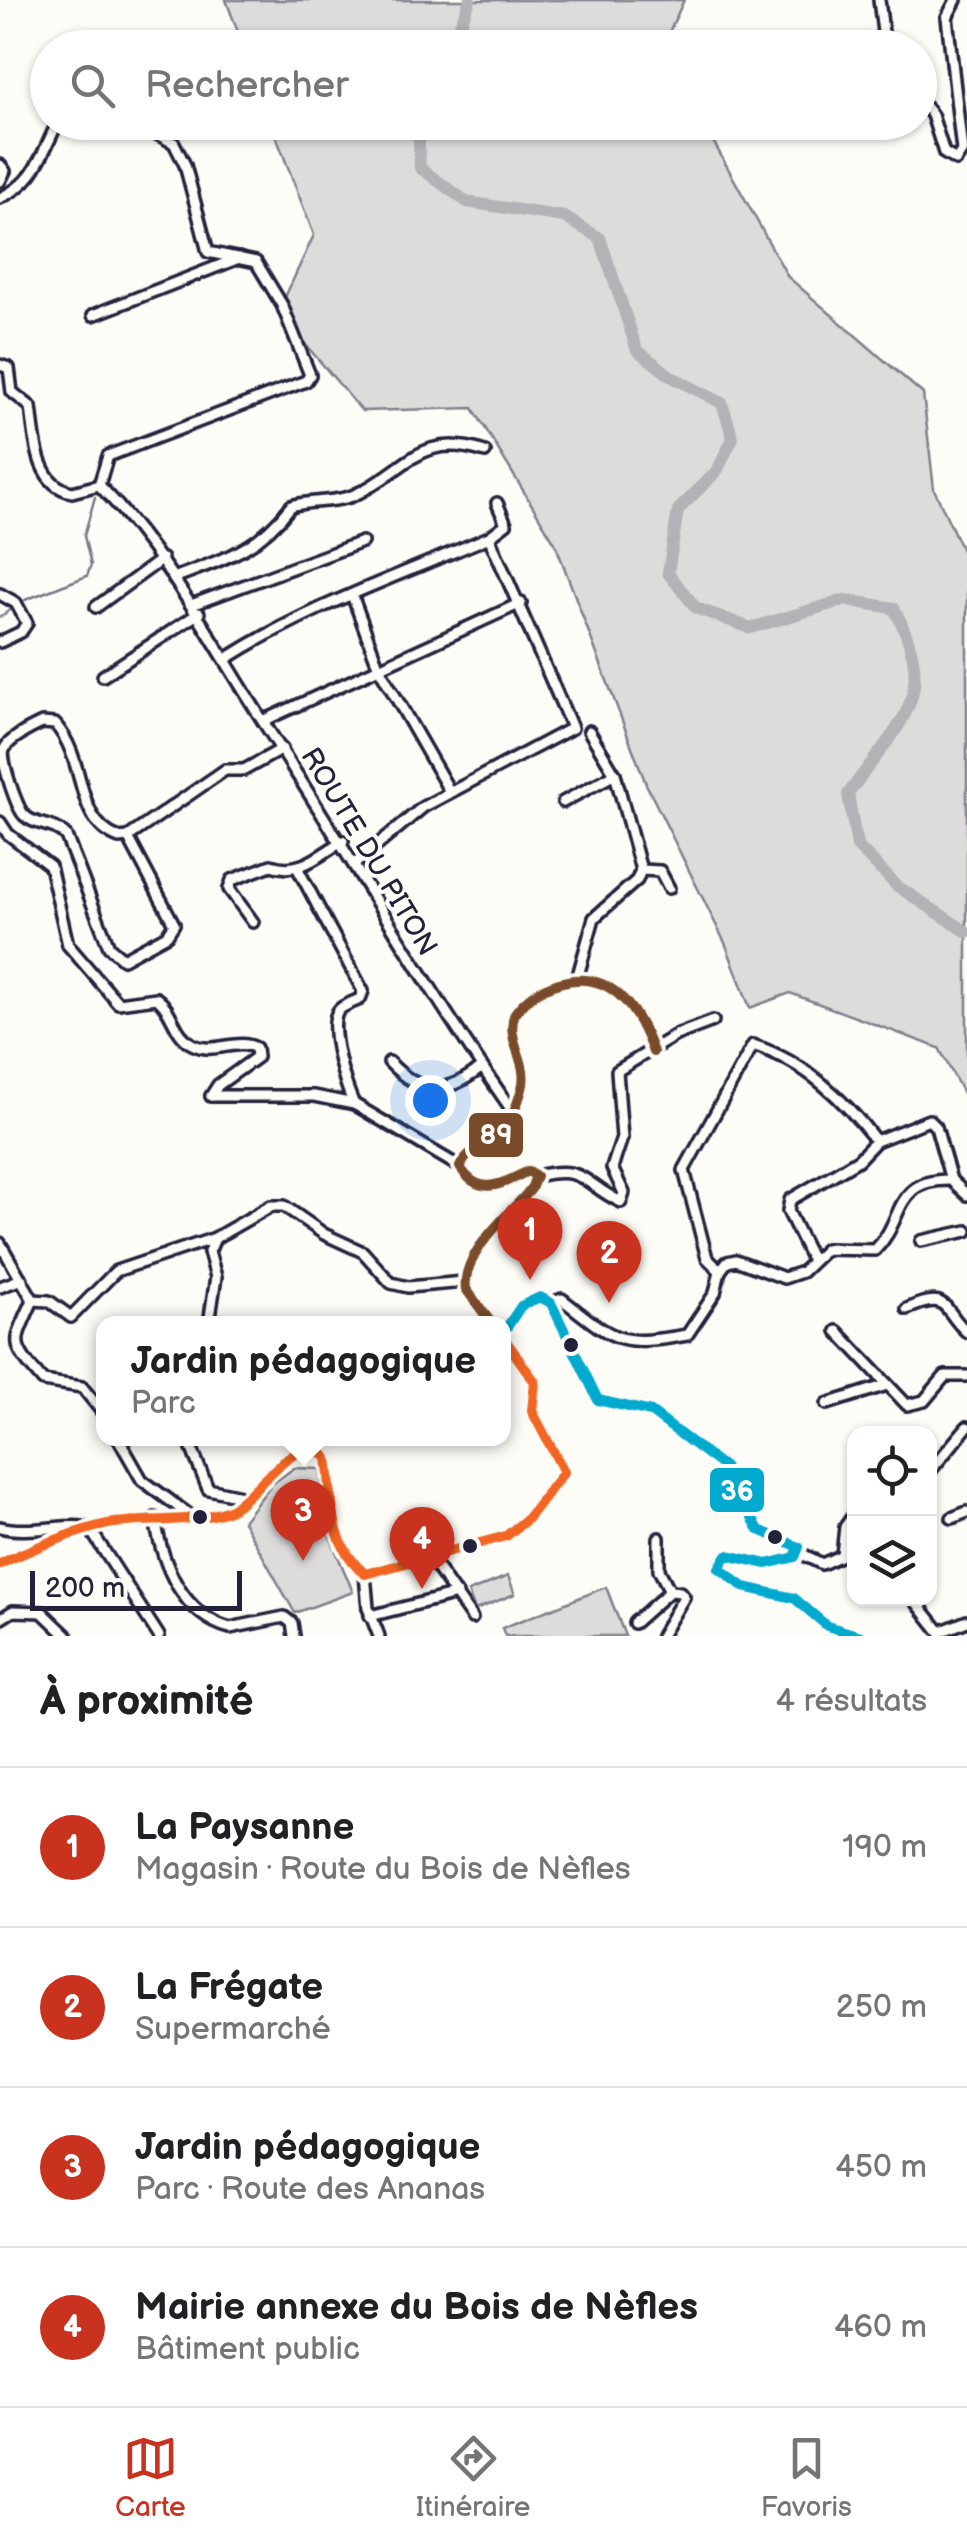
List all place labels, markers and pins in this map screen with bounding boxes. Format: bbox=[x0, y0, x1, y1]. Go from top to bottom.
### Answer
pin: 1 bbox=[498, 1198, 562, 1280]
pin: 2 bbox=[576, 1220, 642, 1303]
unlabelled marker bbox=[561, 1335, 581, 1355]
pin: 3 bbox=[270, 1478, 336, 1561]
pin: 4 bbox=[390, 1506, 454, 1589]
unlabelled marker bbox=[190, 1507, 210, 1527]
unlabelled marker bbox=[765, 1527, 785, 1547]
unlabelled marker bbox=[460, 1536, 480, 1556]

